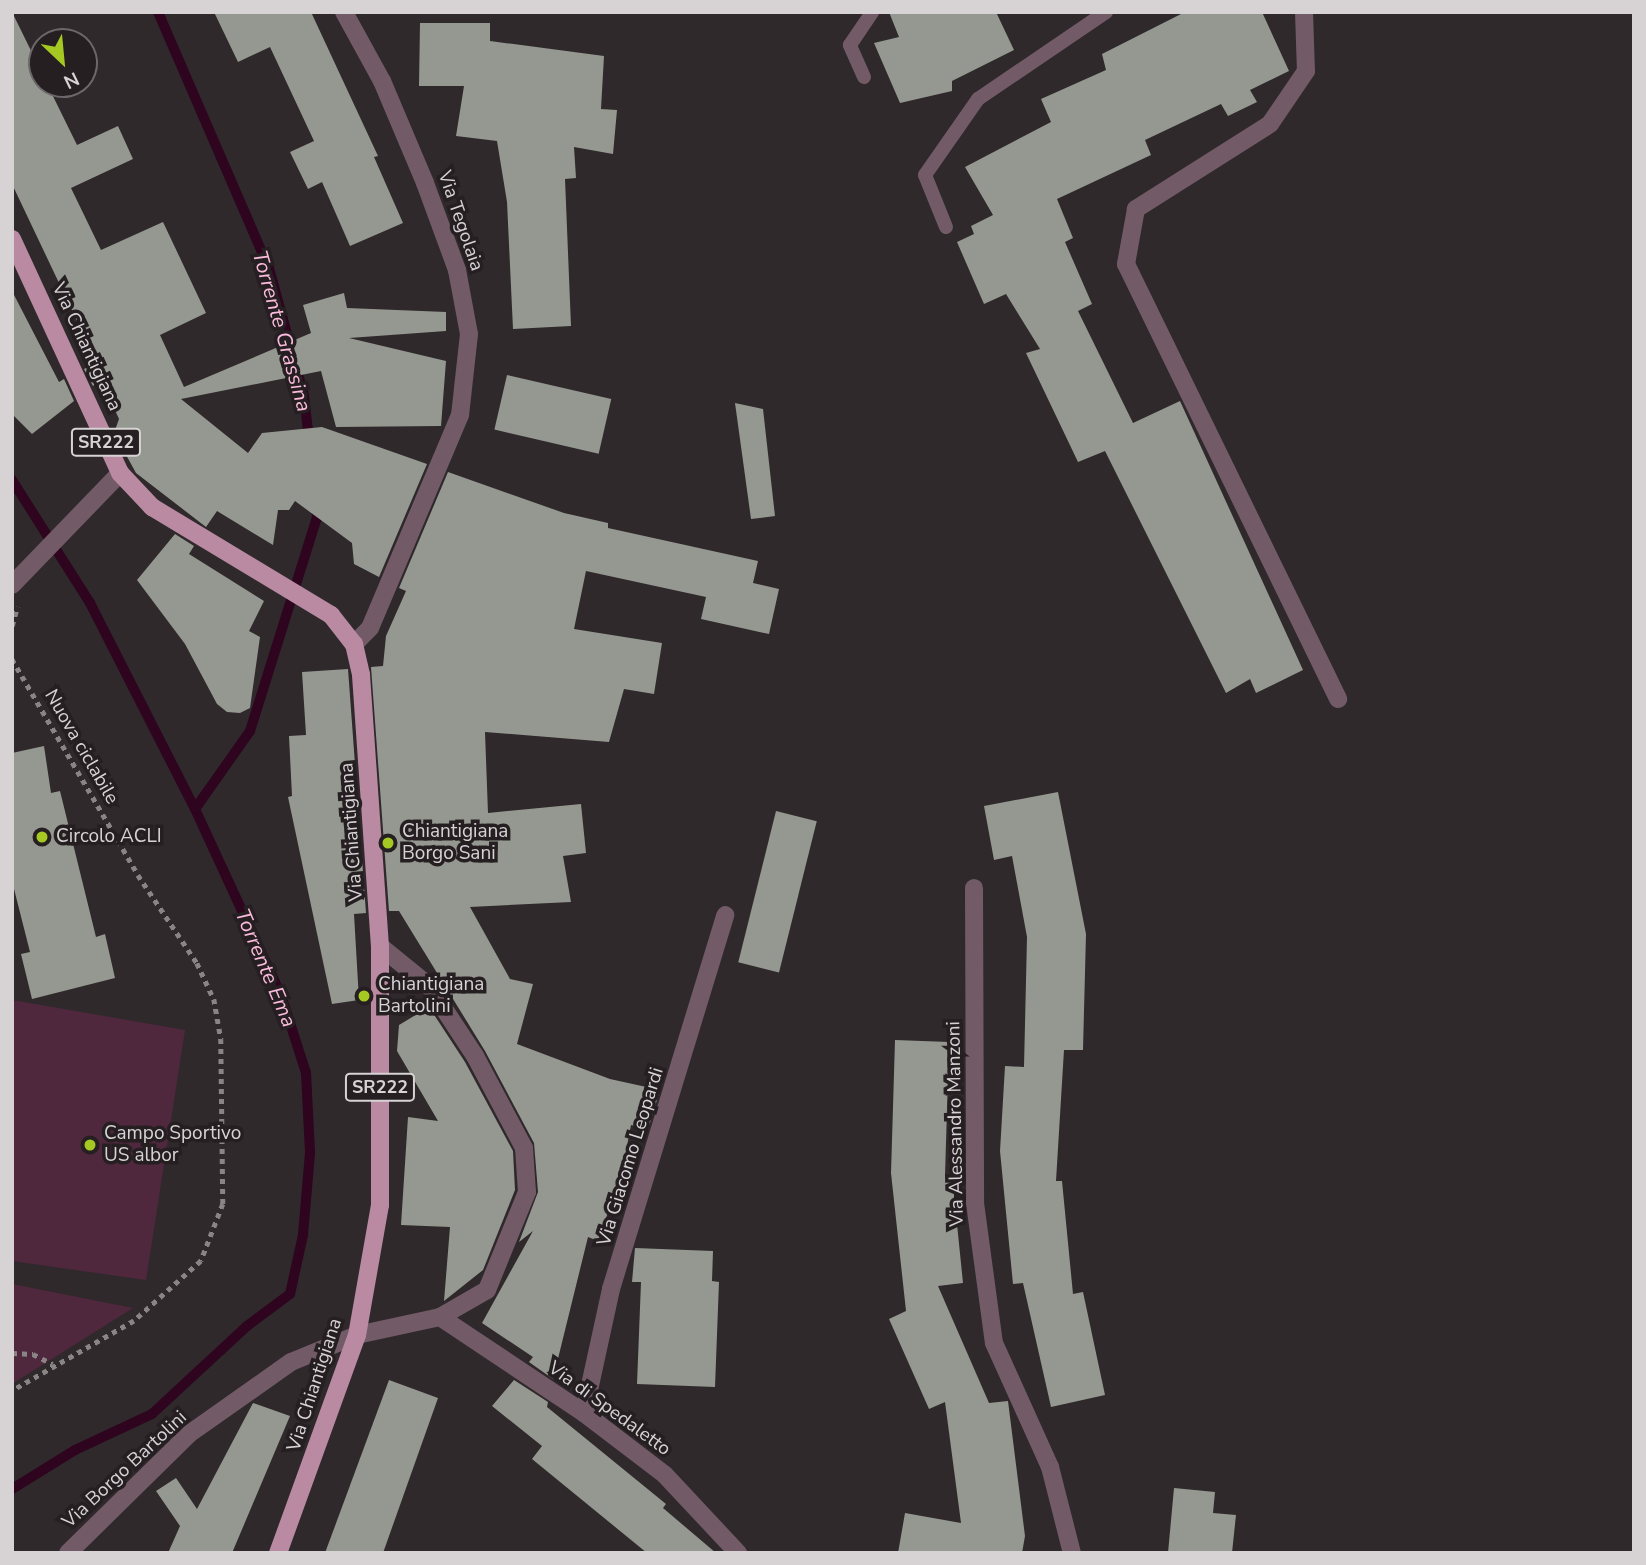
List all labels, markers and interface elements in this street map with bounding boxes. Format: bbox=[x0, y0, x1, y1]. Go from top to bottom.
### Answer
north arrow bbox=[28, 28, 98, 98]
text: N bbox=[59, 65, 83, 95]
street label: Via Tegolaia bbox=[432, 168, 488, 274]
water label: Torrente Grassina bbox=[247, 248, 317, 414]
street label: Via Chiantigiana bbox=[46, 279, 126, 415]
road number: SR222 bbox=[69, 428, 143, 457]
street label: Nuova ciclabile bbox=[39, 686, 123, 808]
street label: Via Chiantigiana bbox=[336, 762, 368, 902]
place label: Chiantigiana Borgo Sani bbox=[402, 821, 508, 865]
place label: Circolo ACLI bbox=[56, 826, 162, 848]
marker: Circolo ACLI bbox=[34, 829, 50, 845]
marker: Chiantigiana Borgo Sani bbox=[380, 835, 396, 851]
water label: Torrente Ema bbox=[230, 905, 302, 1031]
place label: Chiantigiana Bartolini bbox=[378, 974, 484, 1018]
marker: Chiantigiana Bartolini bbox=[356, 988, 372, 1004]
street label: Via Alessandro Manzoni bbox=[943, 1021, 969, 1227]
street label: Via Giacomo Leopardi bbox=[593, 1065, 669, 1249]
road number: SR222 bbox=[343, 1072, 417, 1102]
place label: Campo Sportivo US albor bbox=[104, 1123, 241, 1167]
marker: Campo Sportivo US albor bbox=[82, 1137, 98, 1153]
street label: Via Chiantigiana bbox=[283, 1315, 347, 1455]
street label: Via di Spedaletto bbox=[543, 1357, 675, 1461]
street label: Via Borgo Bartolini bbox=[58, 1407, 192, 1533]

